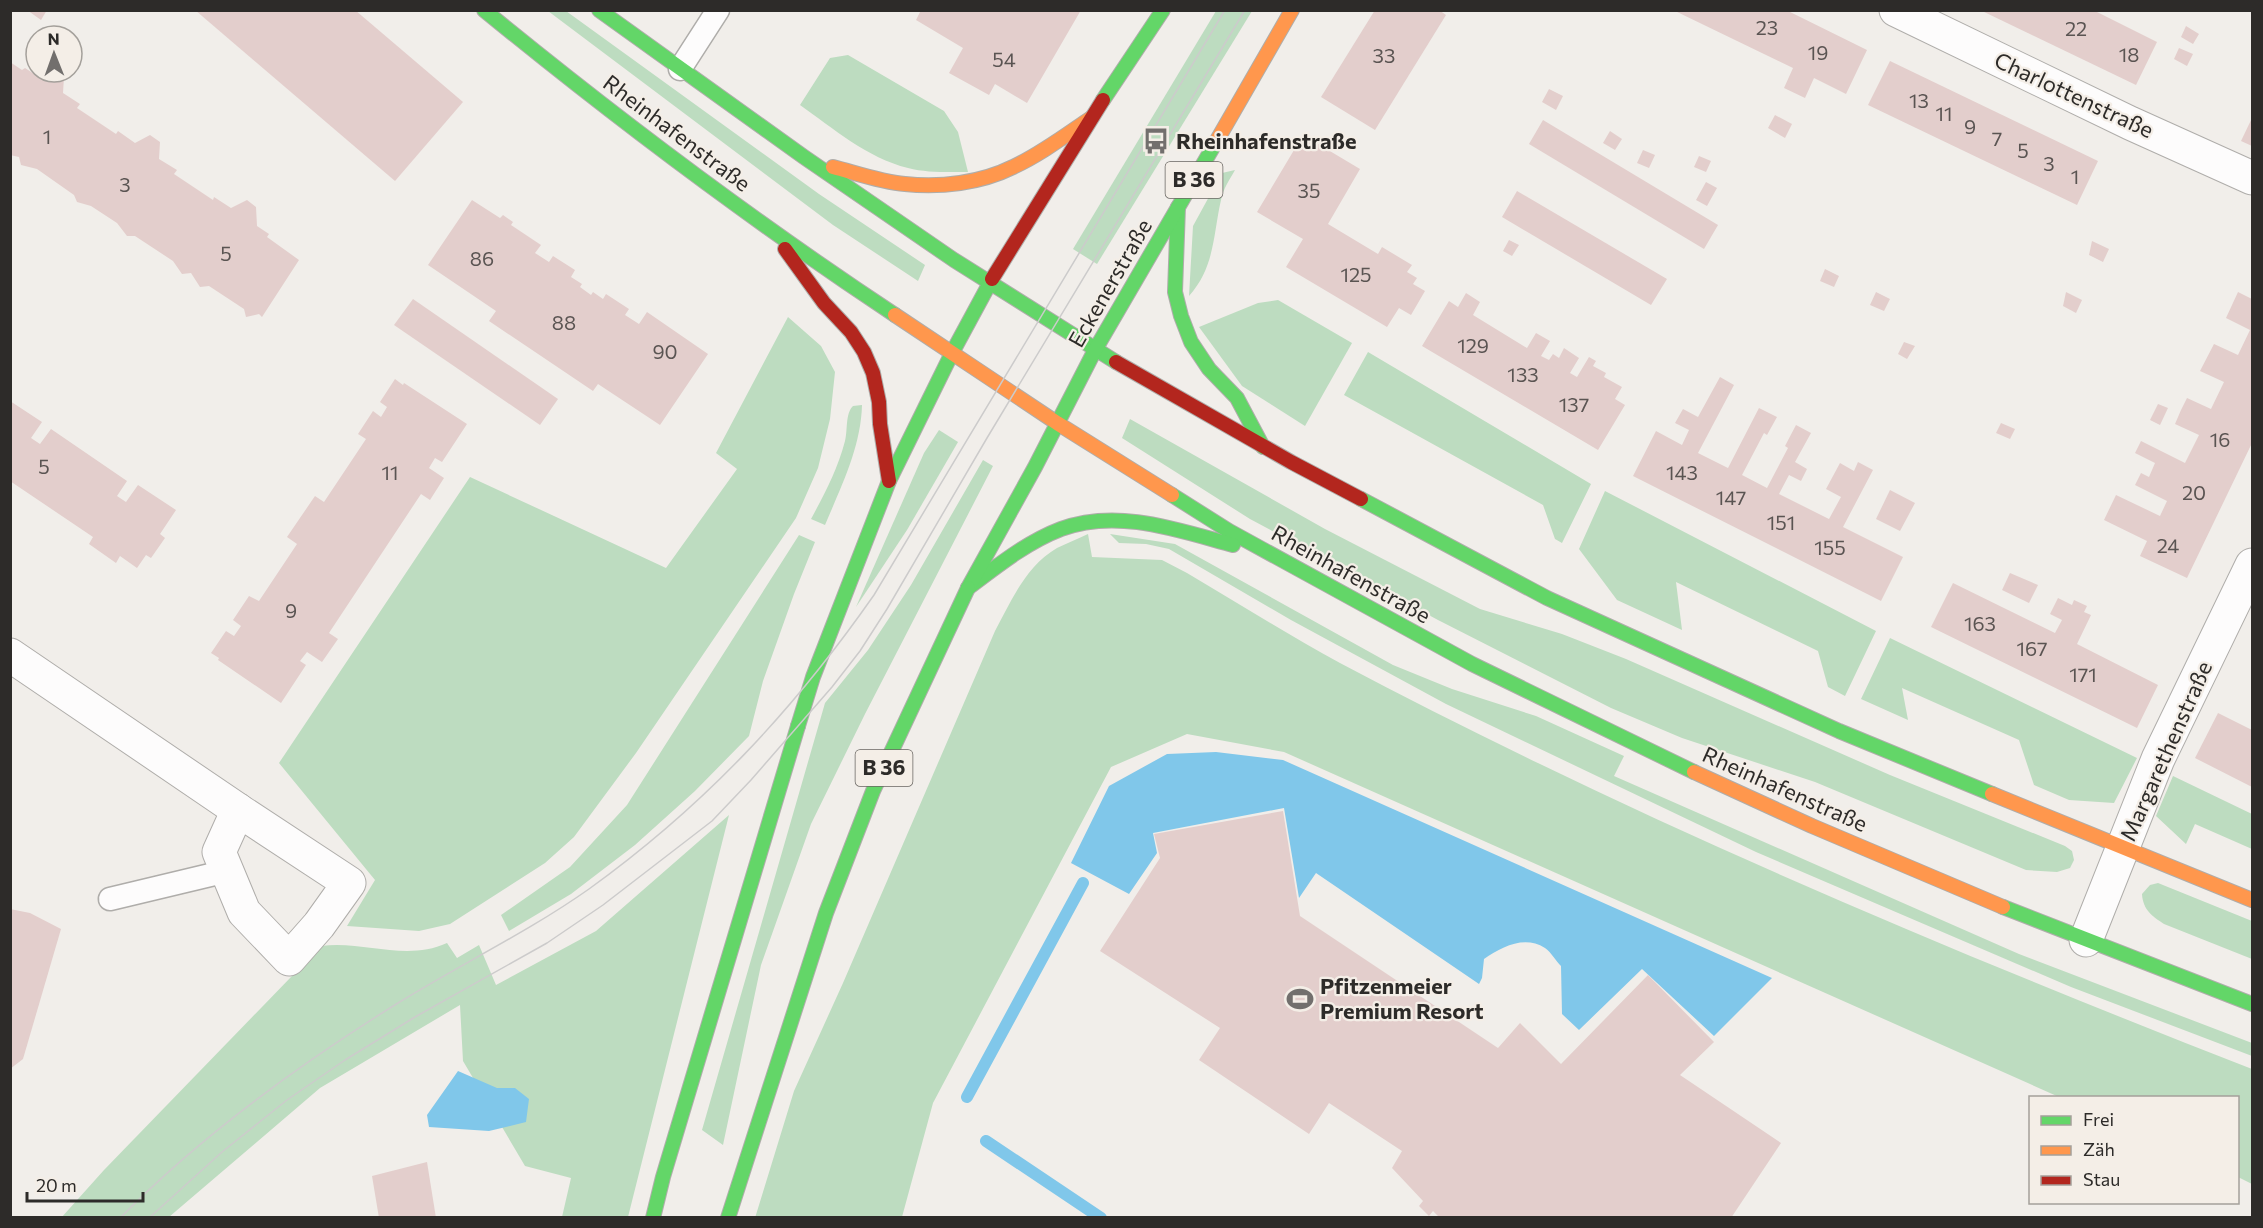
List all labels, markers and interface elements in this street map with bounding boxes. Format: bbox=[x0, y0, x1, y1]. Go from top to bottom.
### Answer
house number: 23 bbox=[1756, 15, 1778, 39]
house number: 22 bbox=[2065, 16, 2087, 40]
north arrow bbox=[24, 24, 84, 84]
text: N bbox=[48, 29, 60, 48]
house number: 19 bbox=[1808, 40, 1828, 64]
house number: 18 bbox=[2119, 42, 2139, 66]
house number: 33 bbox=[1373, 43, 1395, 67]
street label: Charlottenstraße bbox=[1990, 46, 2158, 143]
house number: 54 bbox=[992, 47, 1016, 71]
street label: Rheinhafenstraße bbox=[598, 68, 756, 197]
house number: 13 bbox=[1909, 88, 1929, 112]
house number: 11 bbox=[1935, 101, 1953, 125]
house number: 9 bbox=[1964, 114, 1976, 138]
house number: 1 bbox=[43, 124, 51, 148]
bus stop icon: Rheinhafenstraße bbox=[1141, 126, 1171, 156]
house number: 7 bbox=[1992, 126, 2002, 150]
place label: Rheinhafenstraße bbox=[1176, 127, 1357, 154]
house number: 5 bbox=[2017, 138, 2029, 162]
house number: 3 bbox=[2043, 151, 2055, 175]
road number: B 36 bbox=[1166, 162, 1222, 198]
house number: 1 bbox=[2071, 164, 2079, 188]
house number: 3 bbox=[119, 172, 131, 196]
house number: 35 bbox=[1298, 178, 1320, 202]
street label: Eckenerstraße bbox=[1062, 214, 1157, 352]
house number: 5 bbox=[220, 241, 232, 265]
house number: 86 bbox=[470, 246, 494, 270]
house number: 125 bbox=[1340, 262, 1372, 286]
house number: 88 bbox=[552, 310, 576, 334]
house number: 129 bbox=[1457, 333, 1489, 357]
house number: 90 bbox=[652, 339, 678, 363]
house number: 133 bbox=[1507, 362, 1539, 386]
house number: 137 bbox=[1559, 392, 1589, 416]
house number: 16 bbox=[2210, 427, 2230, 451]
house number: 5 bbox=[38, 454, 50, 478]
house number: 11 bbox=[381, 460, 399, 484]
house number: 143 bbox=[1666, 460, 1698, 484]
house number: 20 bbox=[2182, 480, 2206, 504]
house number: 147 bbox=[1716, 485, 1746, 509]
house number: 151 bbox=[1767, 510, 1795, 534]
street label: Rheinhafenstraße bbox=[1267, 519, 1435, 628]
house number: 24 bbox=[2157, 533, 2179, 557]
house number: 155 bbox=[1814, 535, 1846, 559]
house number: 9 bbox=[285, 598, 297, 622]
house number: 163 bbox=[1964, 611, 1996, 635]
house number: 167 bbox=[2016, 636, 2048, 660]
street label: Margarethenstraße bbox=[2114, 657, 2217, 845]
house number: 171 bbox=[2069, 662, 2097, 686]
street label: Rheinhafenstraße bbox=[1699, 740, 1872, 837]
road number: B 36 bbox=[856, 750, 912, 786]
place label: Pfitzenmeier Premium Resort bbox=[1320, 972, 1484, 1024]
sports icon: Pfitzenmeier Premium Resort bbox=[1285, 984, 1315, 1014]
legend bbox=[2029, 1096, 2239, 1204]
text: Frei bbox=[2083, 1108, 2114, 1130]
text: Zäh bbox=[2083, 1138, 2115, 1160]
scale bar bbox=[27, 1165, 142, 1203]
text: Stau bbox=[2083, 1168, 2120, 1190]
text: 20 m bbox=[36, 1174, 77, 1196]

